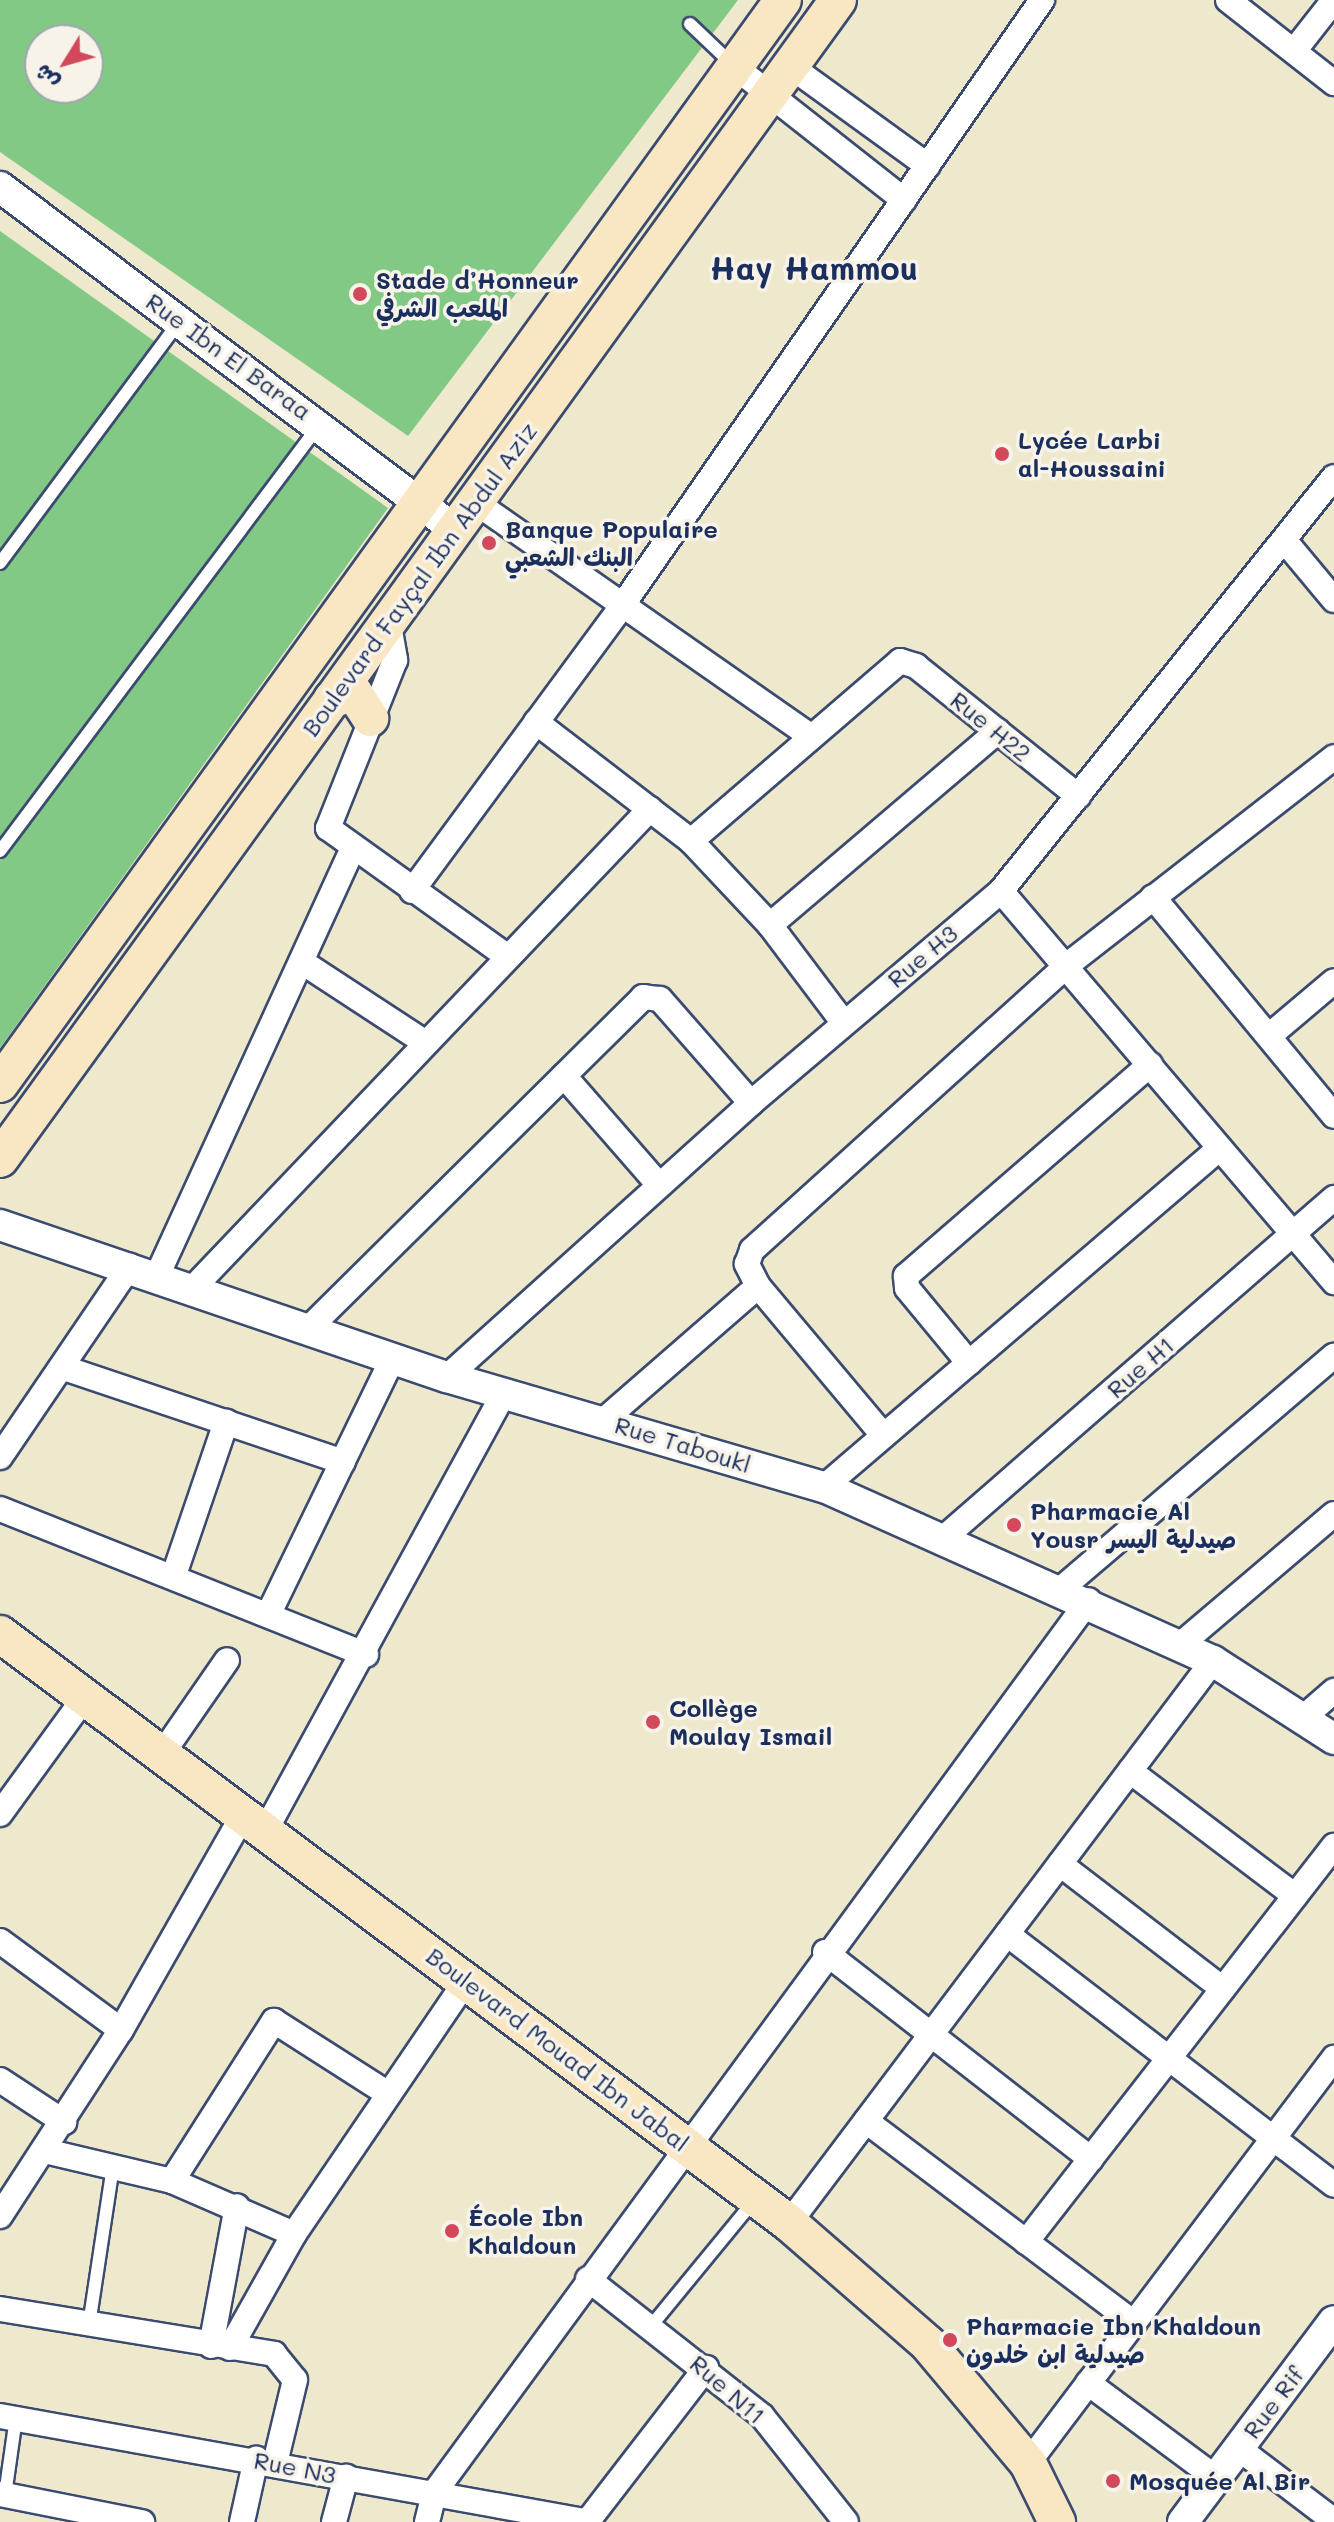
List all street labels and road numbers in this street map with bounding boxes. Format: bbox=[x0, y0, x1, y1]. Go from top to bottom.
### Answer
street label: Rue Ibn El Baraa bbox=[141, 286, 317, 426]
street label: Boulevard Fayçal Ibn Abdul Aziz bbox=[295, 417, 543, 741]
street label: Rue H22 bbox=[945, 685, 1037, 767]
street label: Rue H3 bbox=[881, 919, 963, 993]
street label: Rue H1 bbox=[1101, 1330, 1179, 1404]
street label: Rue Taboukl bbox=[611, 1410, 755, 1478]
street label: Boulevard Mouad Ibn Jabal bbox=[421, 1941, 695, 2157]
street label: Rue N11 bbox=[685, 2349, 771, 2429]
street label: Rue Rif bbox=[1236, 2360, 1310, 2444]
street label: Rue N3 bbox=[252, 2445, 338, 2489]

